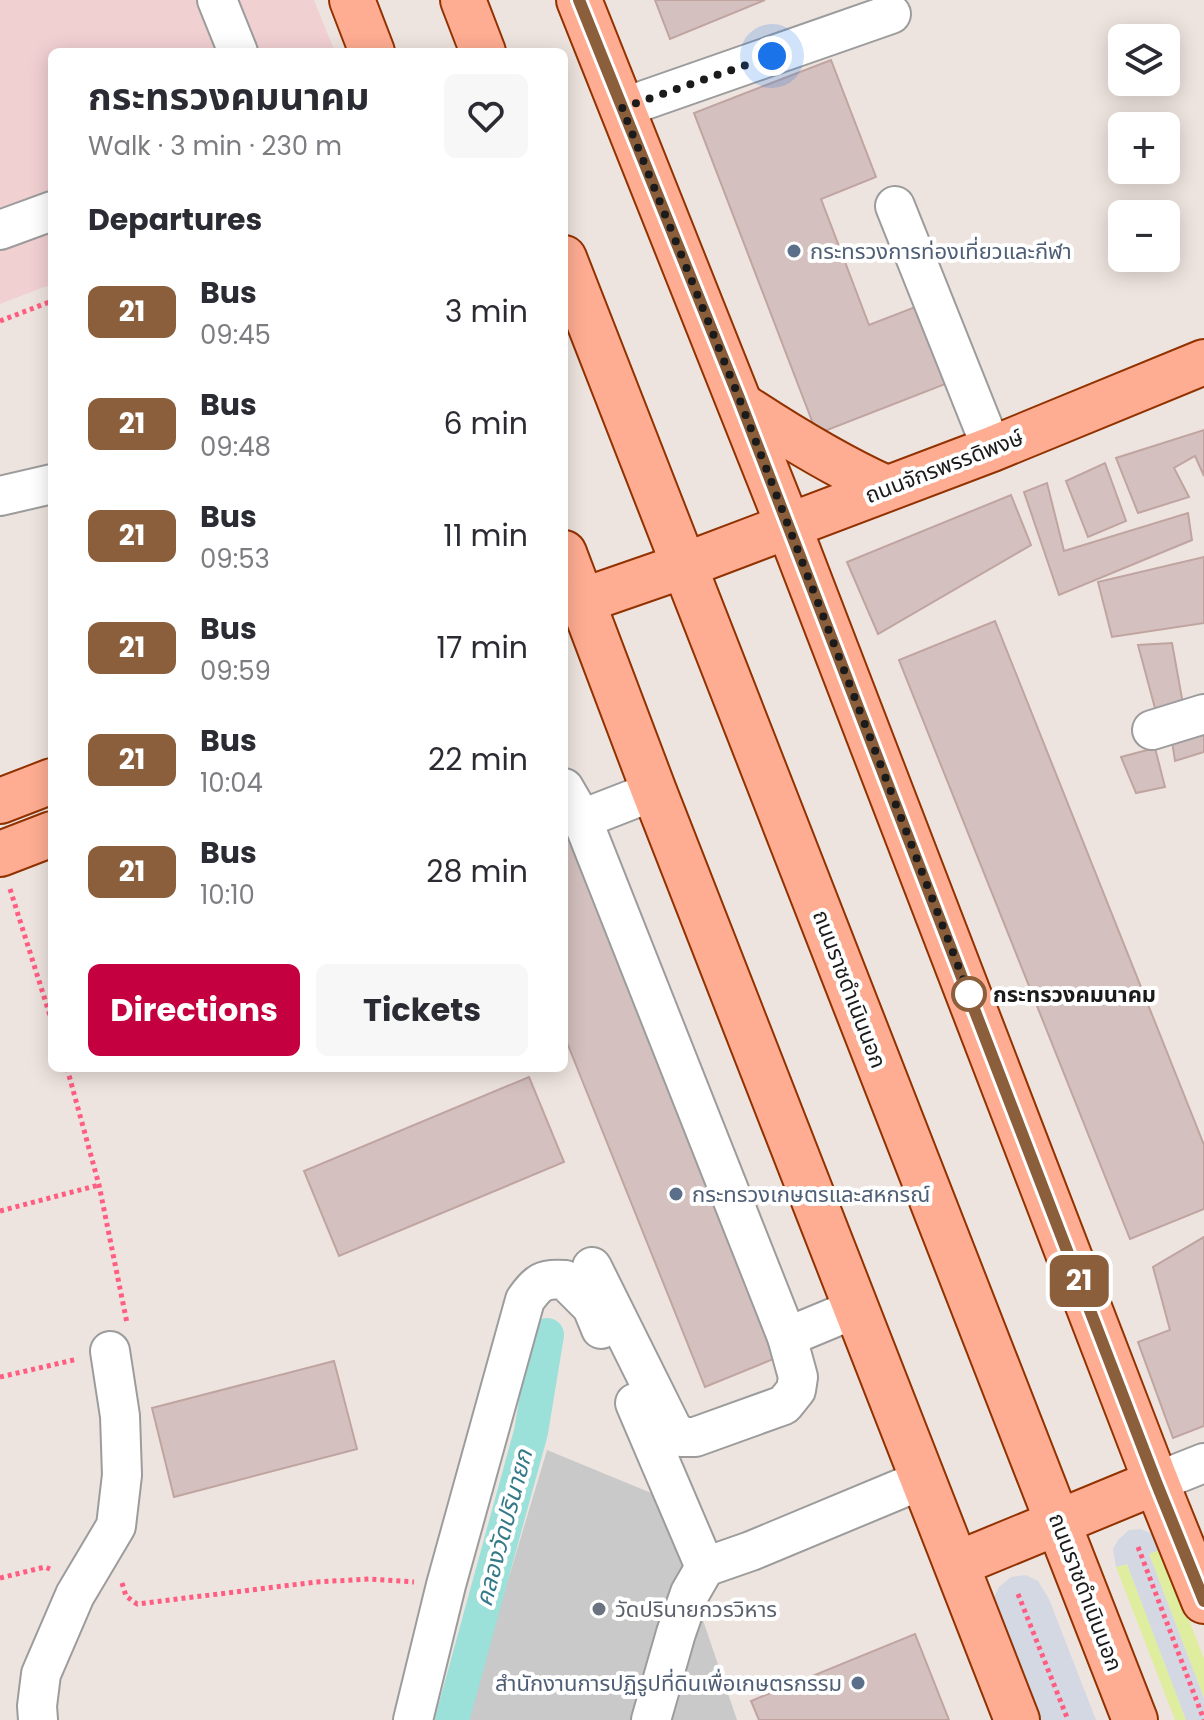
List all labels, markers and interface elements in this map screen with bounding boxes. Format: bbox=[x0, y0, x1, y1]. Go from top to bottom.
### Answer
map controls bbox=[1108, 24, 1180, 272]
button: layers bbox=[1108, 24, 1180, 96]
your location bbox=[752, 36, 792, 76]
text: กระทรวงคมนาคม bbox=[88, 70, 370, 123]
button: heart bbox=[444, 74, 528, 158]
button: + bbox=[1108, 112, 1180, 184]
text: Walk · 3 min · 230 m bbox=[88, 128, 342, 164]
text: Departures bbox=[88, 198, 262, 241]
button: − bbox=[1108, 200, 1180, 272]
place label: กระทรวงการท่องเที่ยวและกีฬา bbox=[810, 236, 1072, 267]
marker: กระทรวงการท่องเที่ยวและกีฬา bbox=[785, 242, 803, 260]
text: Bus bbox=[200, 271, 257, 314]
text: 3 min bbox=[445, 290, 528, 333]
text: 21 bbox=[119, 292, 145, 331]
text: 09:45 bbox=[200, 317, 271, 353]
text: Bus bbox=[200, 383, 257, 426]
text: 6 min bbox=[443, 402, 528, 445]
text: 21 bbox=[119, 404, 145, 443]
street label: ถนนจักรพรรดิพงษ์ bbox=[861, 422, 1028, 511]
text: 09:48 bbox=[200, 429, 271, 465]
text: Bus bbox=[200, 495, 257, 538]
text: 11 min bbox=[443, 514, 528, 557]
text: 21 bbox=[119, 516, 145, 555]
text: 09:53 bbox=[200, 541, 270, 577]
text: Bus bbox=[200, 607, 257, 650]
text: 17 min bbox=[437, 626, 528, 669]
text: 21 bbox=[119, 628, 145, 667]
text: 09:59 bbox=[200, 653, 271, 689]
text: Bus bbox=[200, 719, 257, 762]
text: 22 min bbox=[428, 738, 528, 781]
text: 21 bbox=[119, 740, 145, 779]
text: 10:04 bbox=[200, 765, 263, 801]
text: Bus bbox=[200, 831, 257, 874]
text: 28 min bbox=[426, 850, 528, 893]
text: 21 bbox=[119, 852, 145, 891]
text: 10:10 bbox=[200, 877, 255, 913]
street label: ถนนราชดำเนินนอก bbox=[805, 906, 894, 1073]
button: Directions bbox=[88, 964, 300, 1056]
button: Tickets bbox=[316, 964, 528, 1056]
marker: กระทรวงคมนาคม bbox=[952, 977, 986, 1011]
place label: กระทรวงคมนาคม bbox=[993, 979, 1156, 1010]
place label: กระทรวงเกษตรและสหกรณ์ bbox=[692, 1179, 930, 1210]
marker: กระทรวงเกษตรและสหกรณ์ bbox=[667, 1185, 685, 1203]
line badge: 21 bbox=[1043, 1255, 1115, 1307]
text: 21 bbox=[1066, 1261, 1092, 1300]
water label: คลองวัดปรินายก bbox=[467, 1444, 541, 1610]
street label: ถนนราชดำเนินนอก bbox=[1041, 1509, 1130, 1676]
place label: วัดปรินายกวรวิหาร bbox=[615, 1594, 777, 1625]
marker: วัดปรินายกวรวิหาร bbox=[590, 1600, 608, 1618]
place label: สำนักงานการปฏิรูปที่ดินเพื่อเกษตรกรรม bbox=[495, 1668, 842, 1699]
marker: สำนักงานการปฏิรูปที่ดินเพื่อเกษตรกรรม bbox=[849, 1674, 867, 1692]

